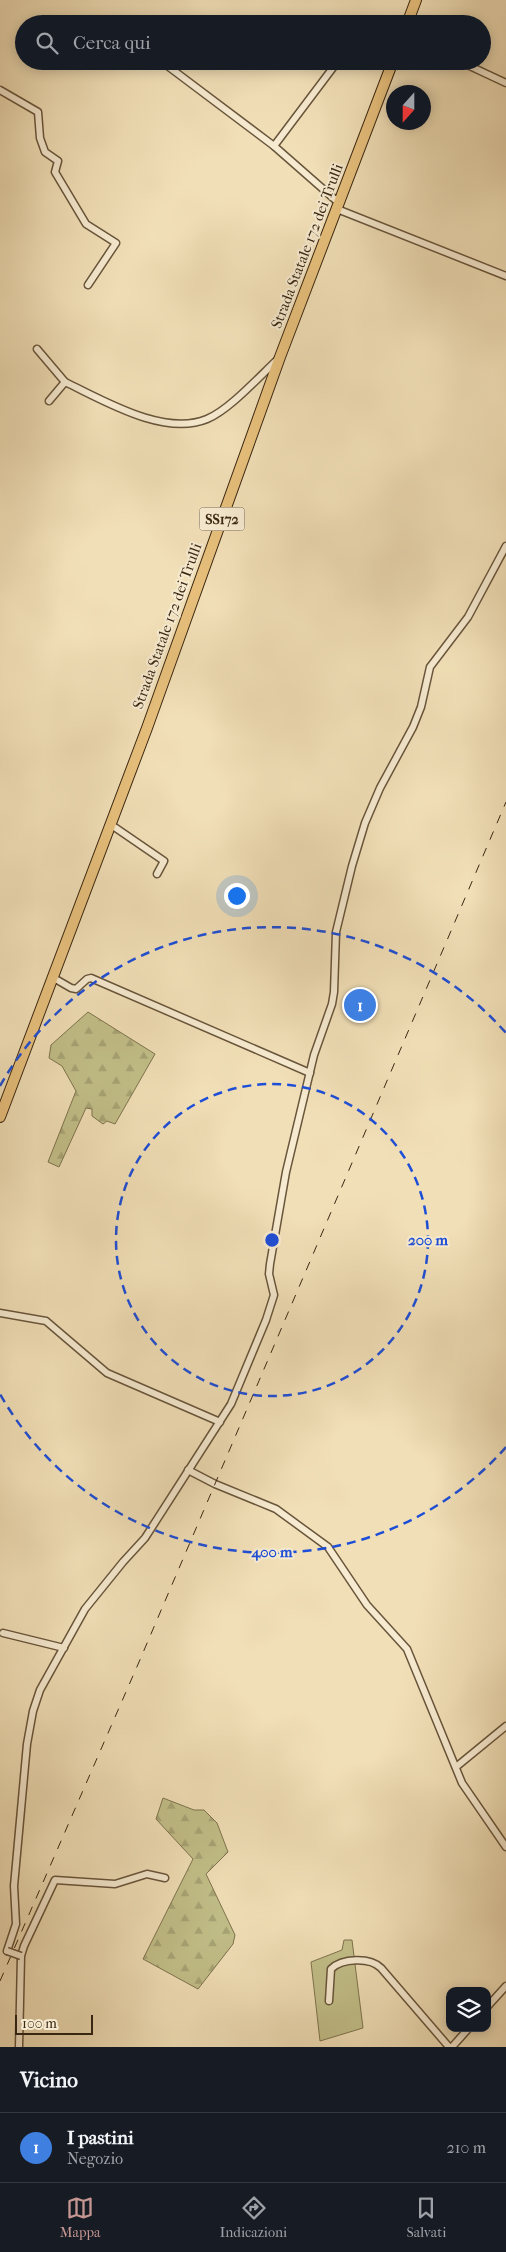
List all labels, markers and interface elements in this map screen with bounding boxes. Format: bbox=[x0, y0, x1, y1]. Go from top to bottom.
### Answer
search box bbox=[15, 15, 491, 70]
icon: search bbox=[33, 29, 61, 57]
text: Cerca qui bbox=[73, 32, 151, 54]
north arrow bbox=[386, 85, 431, 130]
street label: Strada Statale 172 dei Trulli bbox=[267, 160, 347, 331]
road number: SS172 bbox=[200, 508, 244, 530]
street label: Strada Statale 172 dei Trulli bbox=[129, 540, 206, 711]
your location bbox=[224, 883, 250, 909]
pin: 1 bbox=[344, 986, 376, 1024]
centre of rings bbox=[263, 1231, 281, 1249]
text: 200 m bbox=[408, 1231, 448, 1249]
text: 400 m bbox=[250, 1543, 293, 1561]
map controls bbox=[446, 1987, 491, 2032]
button: layers bbox=[446, 1987, 491, 2032]
scale bar bbox=[15, 2012, 92, 2035]
text: 100 m bbox=[22, 2015, 57, 2032]
text: Vicino bbox=[20, 2068, 78, 2092]
text: I pastini bbox=[67, 2127, 134, 2149]
text: 1 bbox=[33, 2138, 39, 2157]
text: 210 m bbox=[447, 2138, 486, 2157]
text: Negozio bbox=[67, 2149, 123, 2168]
tab: Mappa bbox=[60, 2194, 101, 2241]
tab: Indicazioni bbox=[220, 2194, 287, 2241]
tab: Salvati bbox=[406, 2194, 446, 2241]

